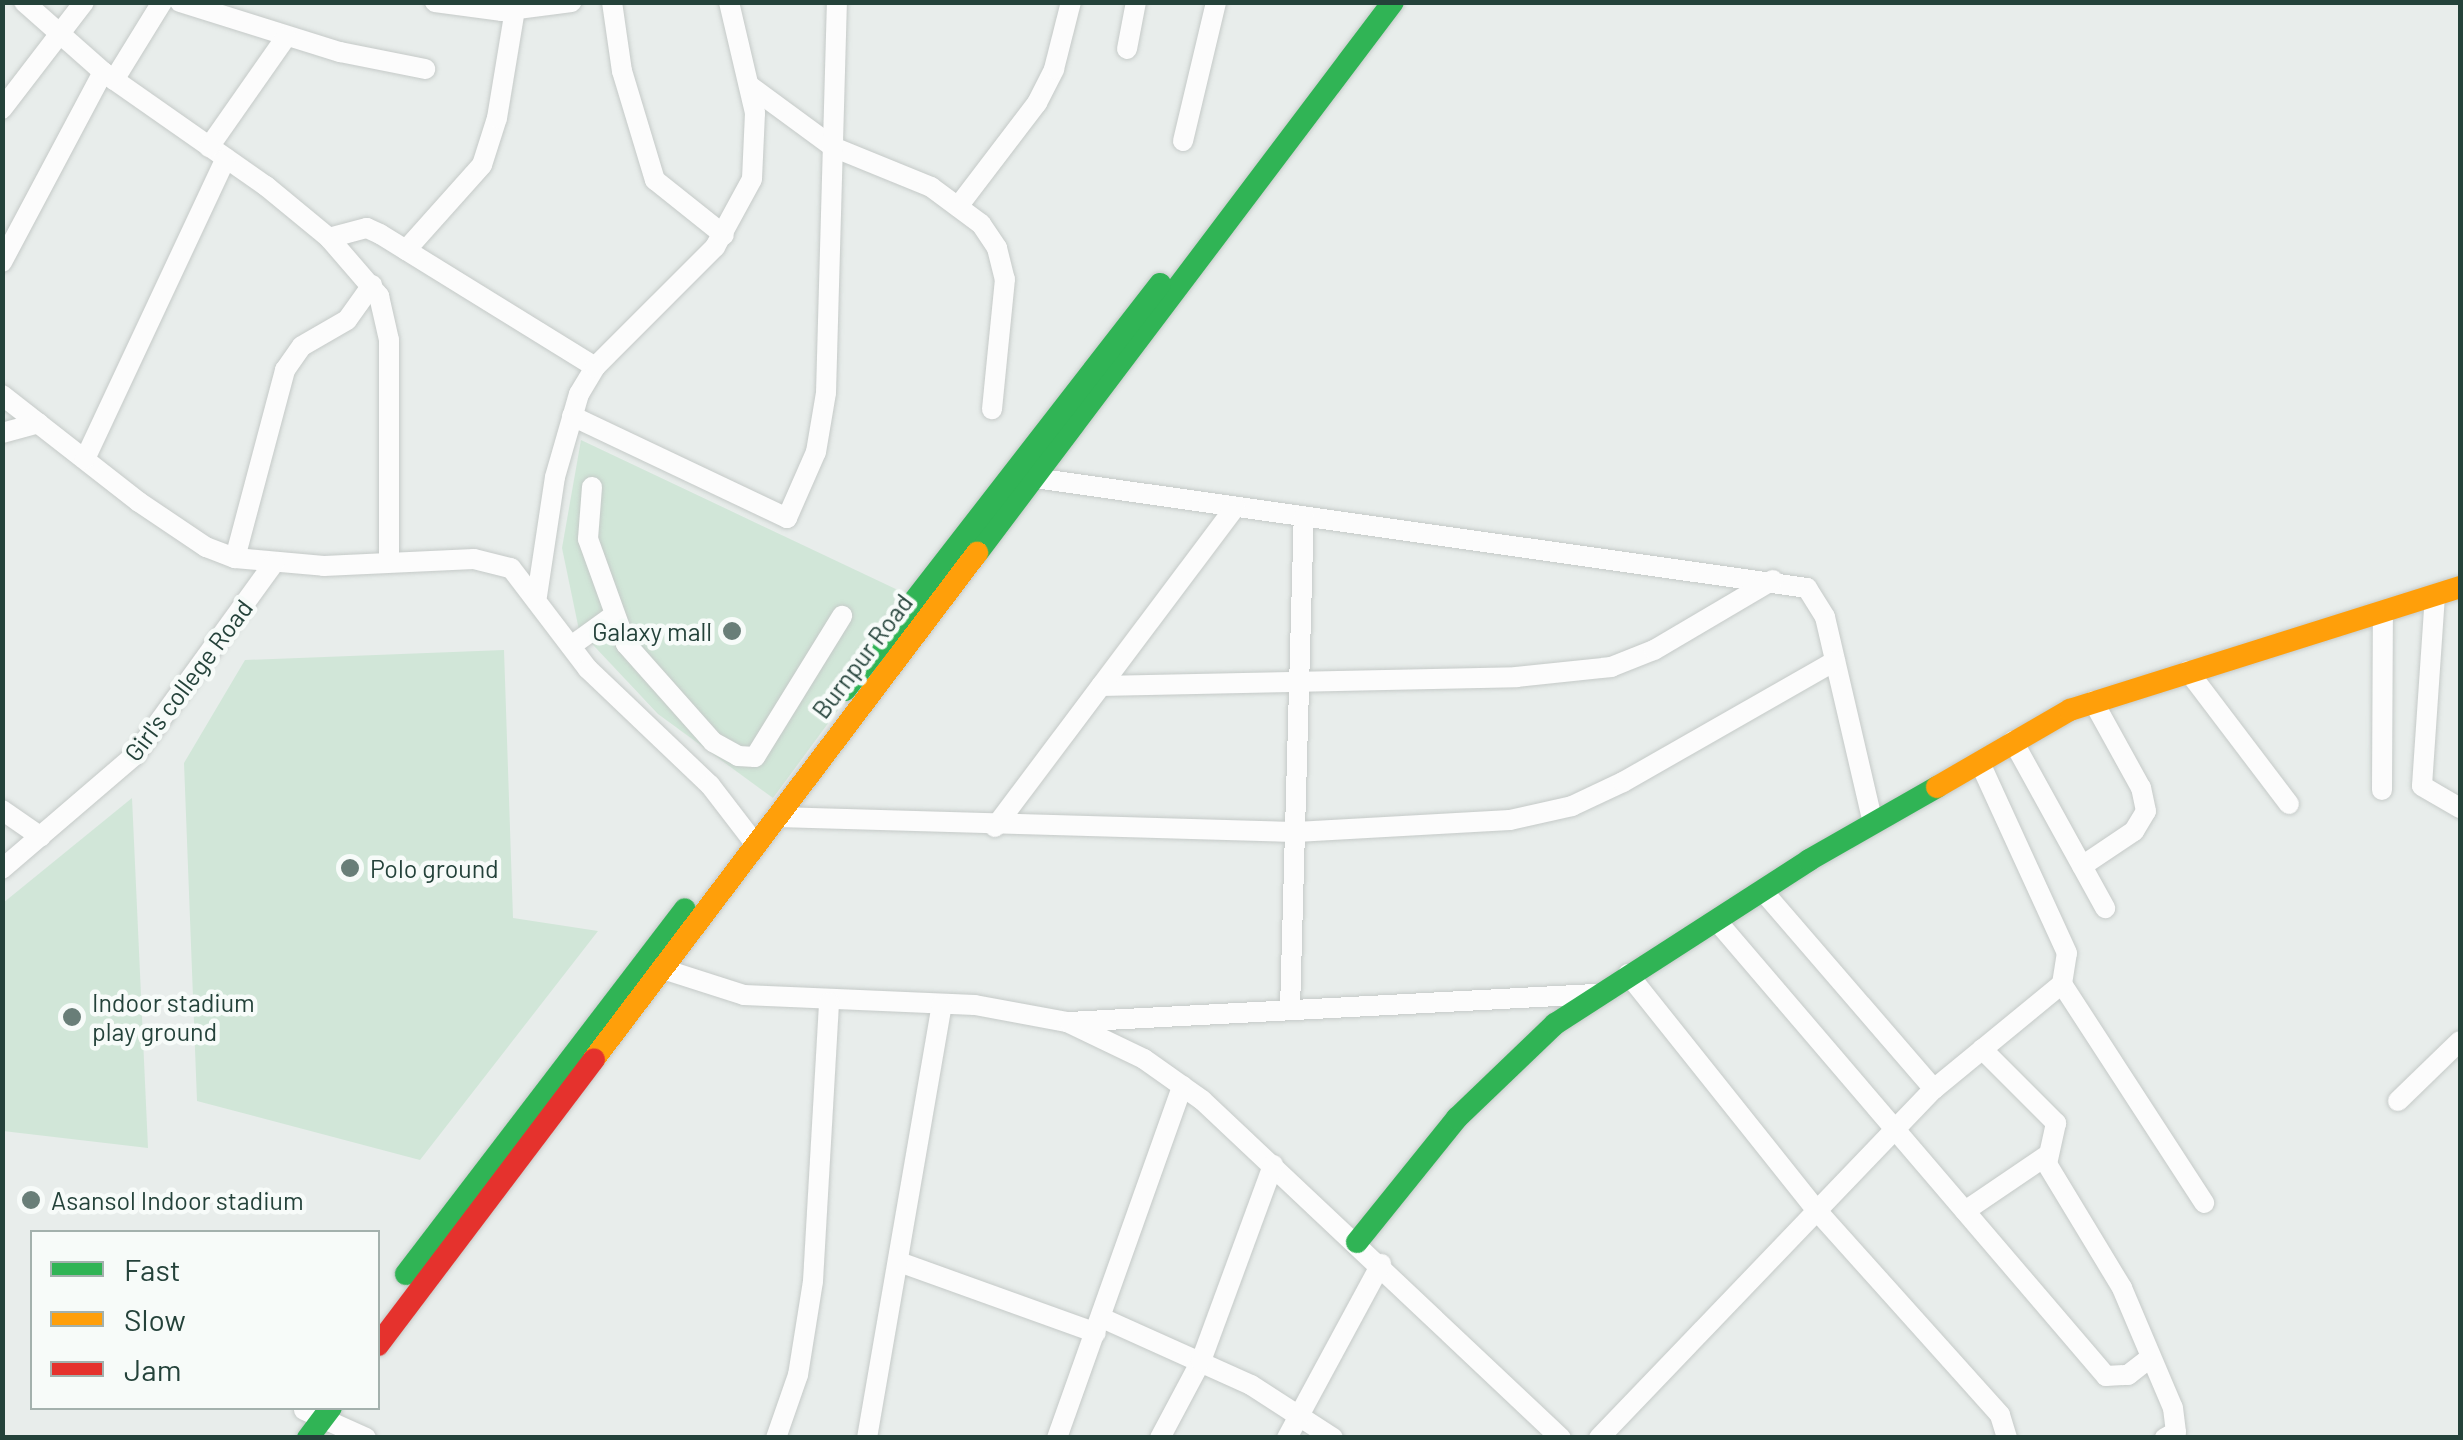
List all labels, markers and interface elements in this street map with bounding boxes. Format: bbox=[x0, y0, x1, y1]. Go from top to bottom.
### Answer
street label: Burnpur Road bbox=[806, 588, 918, 724]
street label: Girl's college Road bbox=[117, 593, 259, 767]
place label: Galaxy mall bbox=[592, 616, 712, 646]
marker: Galaxy mall bbox=[721, 620, 743, 642]
place label: Polo ground bbox=[370, 853, 499, 883]
marker: Polo ground bbox=[339, 857, 361, 879]
place label: Indoor stadium play ground bbox=[92, 988, 255, 1047]
marker: Indoor stadium play ground bbox=[61, 1006, 83, 1028]
place label: Asansol Indoor stadium bbox=[51, 1185, 304, 1215]
marker: Asansol Indoor stadium bbox=[20, 1189, 42, 1211]
legend bbox=[30, 1230, 380, 1410]
text: Fast bbox=[124, 1251, 181, 1287]
text: Slow bbox=[124, 1301, 186, 1337]
text: Jam bbox=[124, 1351, 181, 1387]

